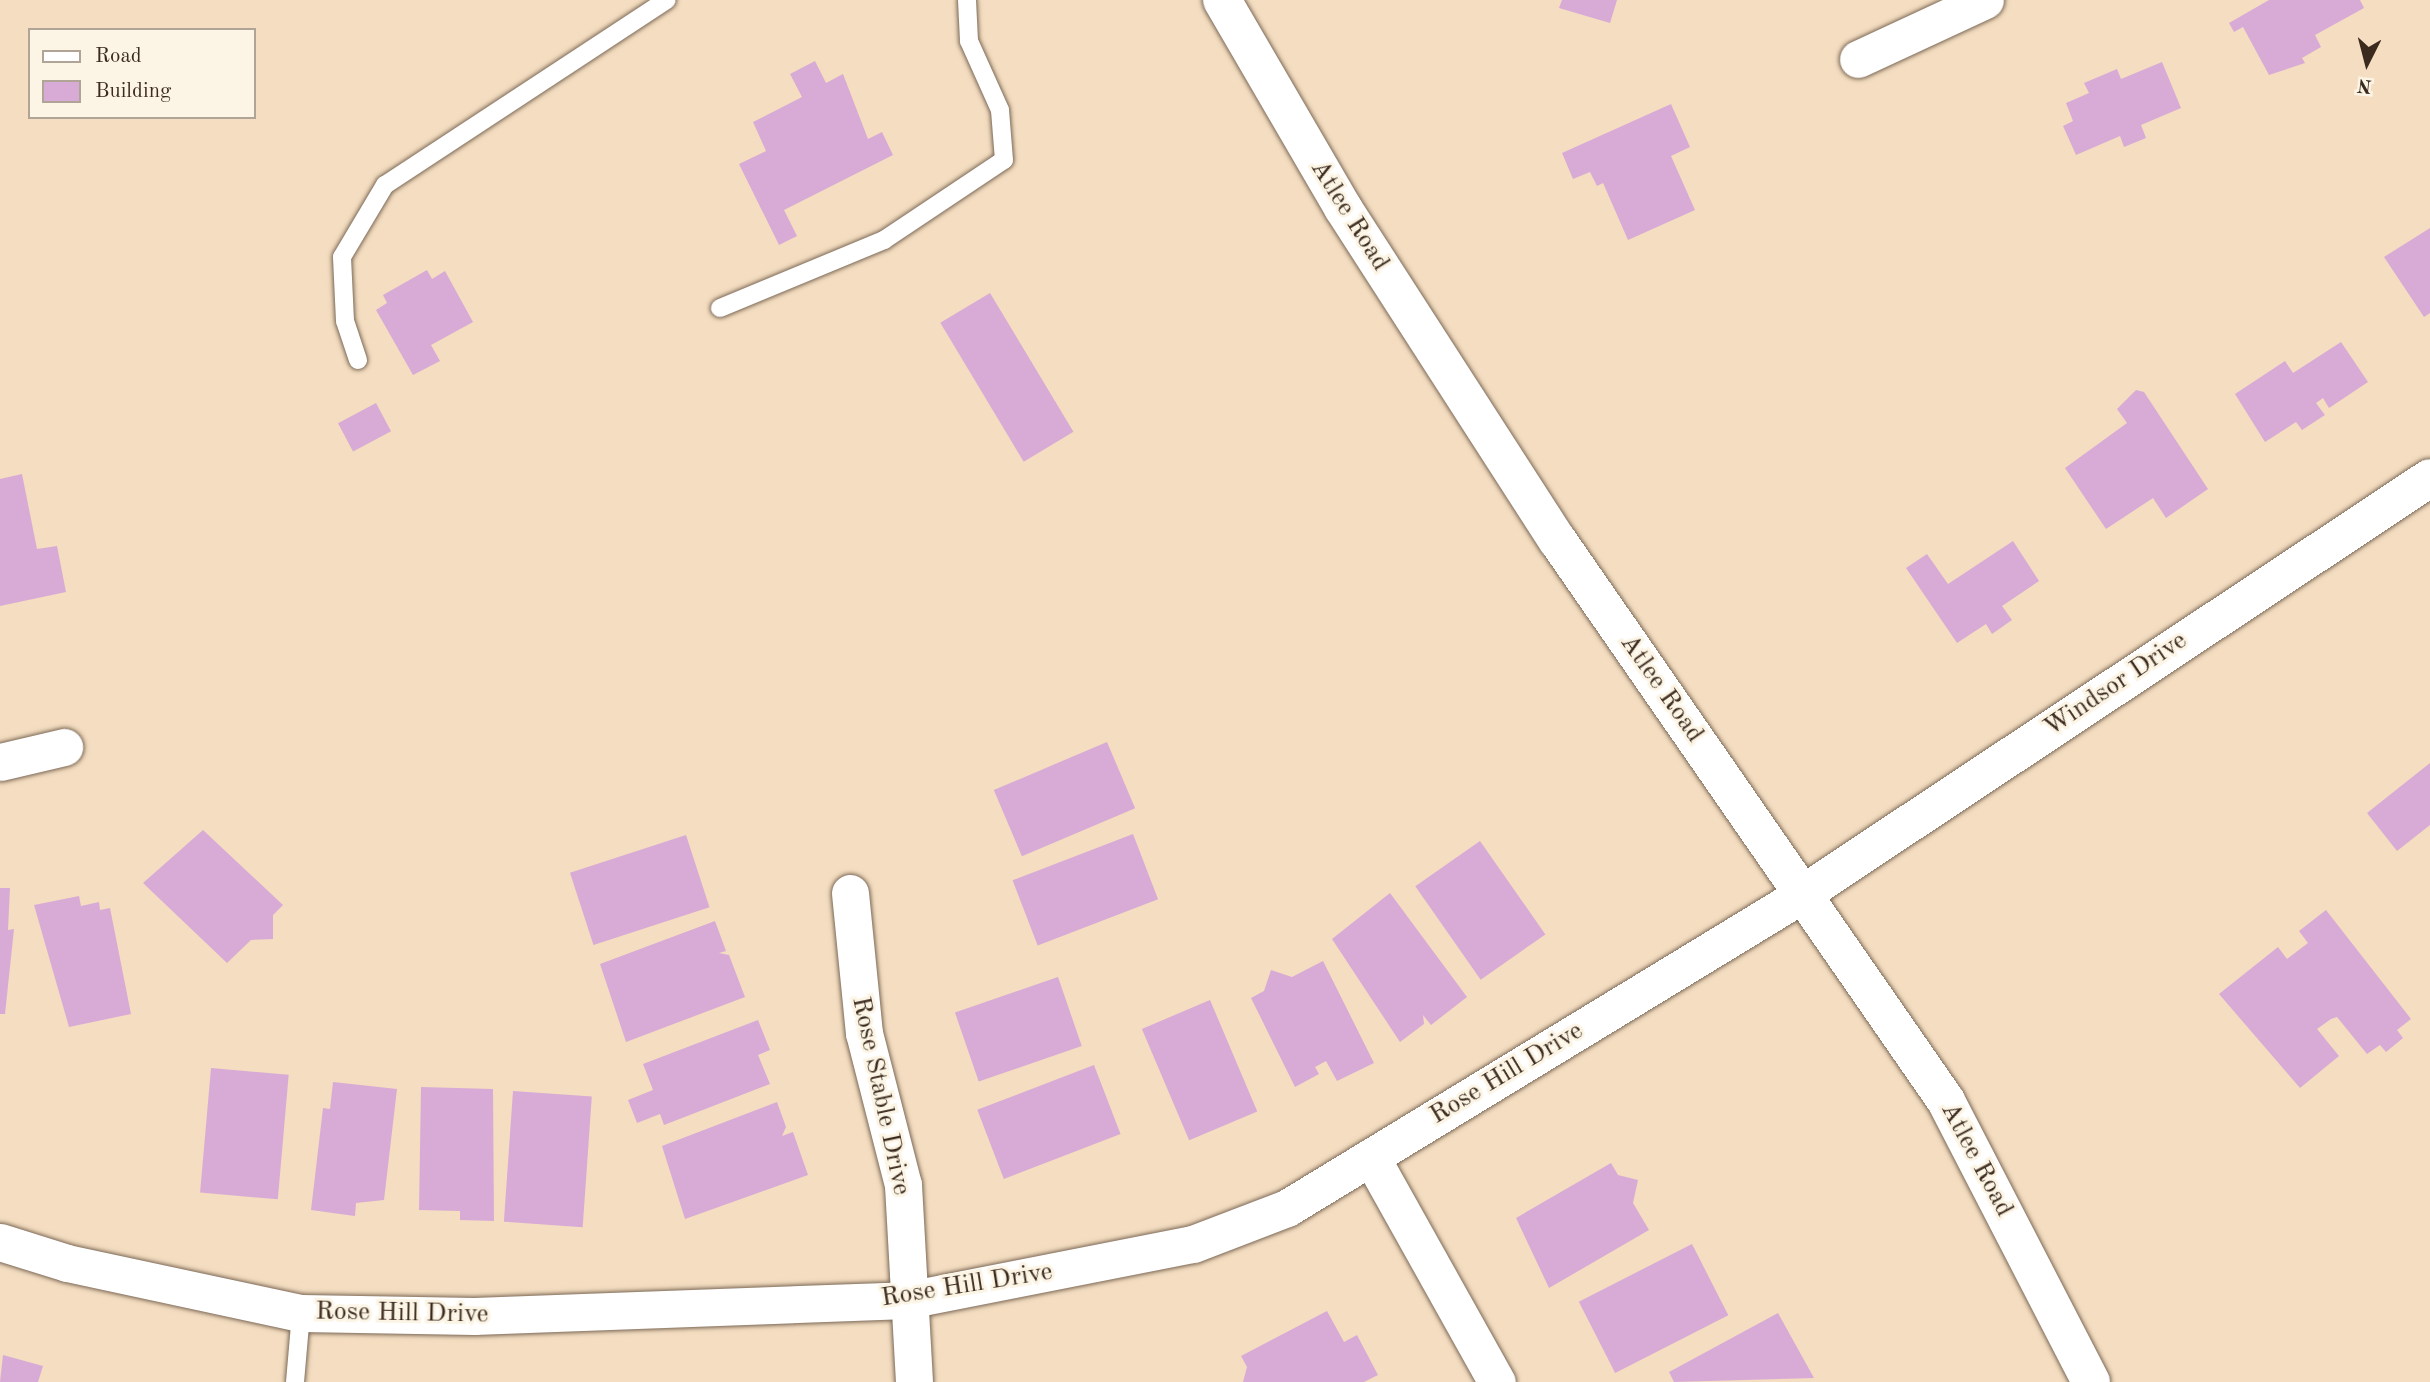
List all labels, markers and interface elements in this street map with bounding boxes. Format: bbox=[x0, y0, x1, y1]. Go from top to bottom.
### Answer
legend bbox=[28, 28, 256, 119]
north arrow bbox=[2332, 28, 2402, 98]
text: Road bbox=[95, 46, 142, 67]
text: N bbox=[2357, 74, 2373, 95]
text: Building bbox=[95, 81, 171, 102]
street label: Atlee Road bbox=[1303, 155, 1395, 277]
street label: Windsor Drive bbox=[2039, 626, 2193, 744]
street label: Atlee Road bbox=[1612, 629, 1710, 749]
street label: Rose Stable Drive bbox=[844, 994, 916, 1198]
street label: Rose Hill Drive bbox=[1425, 1016, 1589, 1132]
street label: Atlee Road bbox=[1933, 1097, 2019, 1223]
street label: Rose Hill Drive bbox=[879, 1257, 1055, 1315]
street label: Rose Hill Drive bbox=[315, 1297, 489, 1331]

